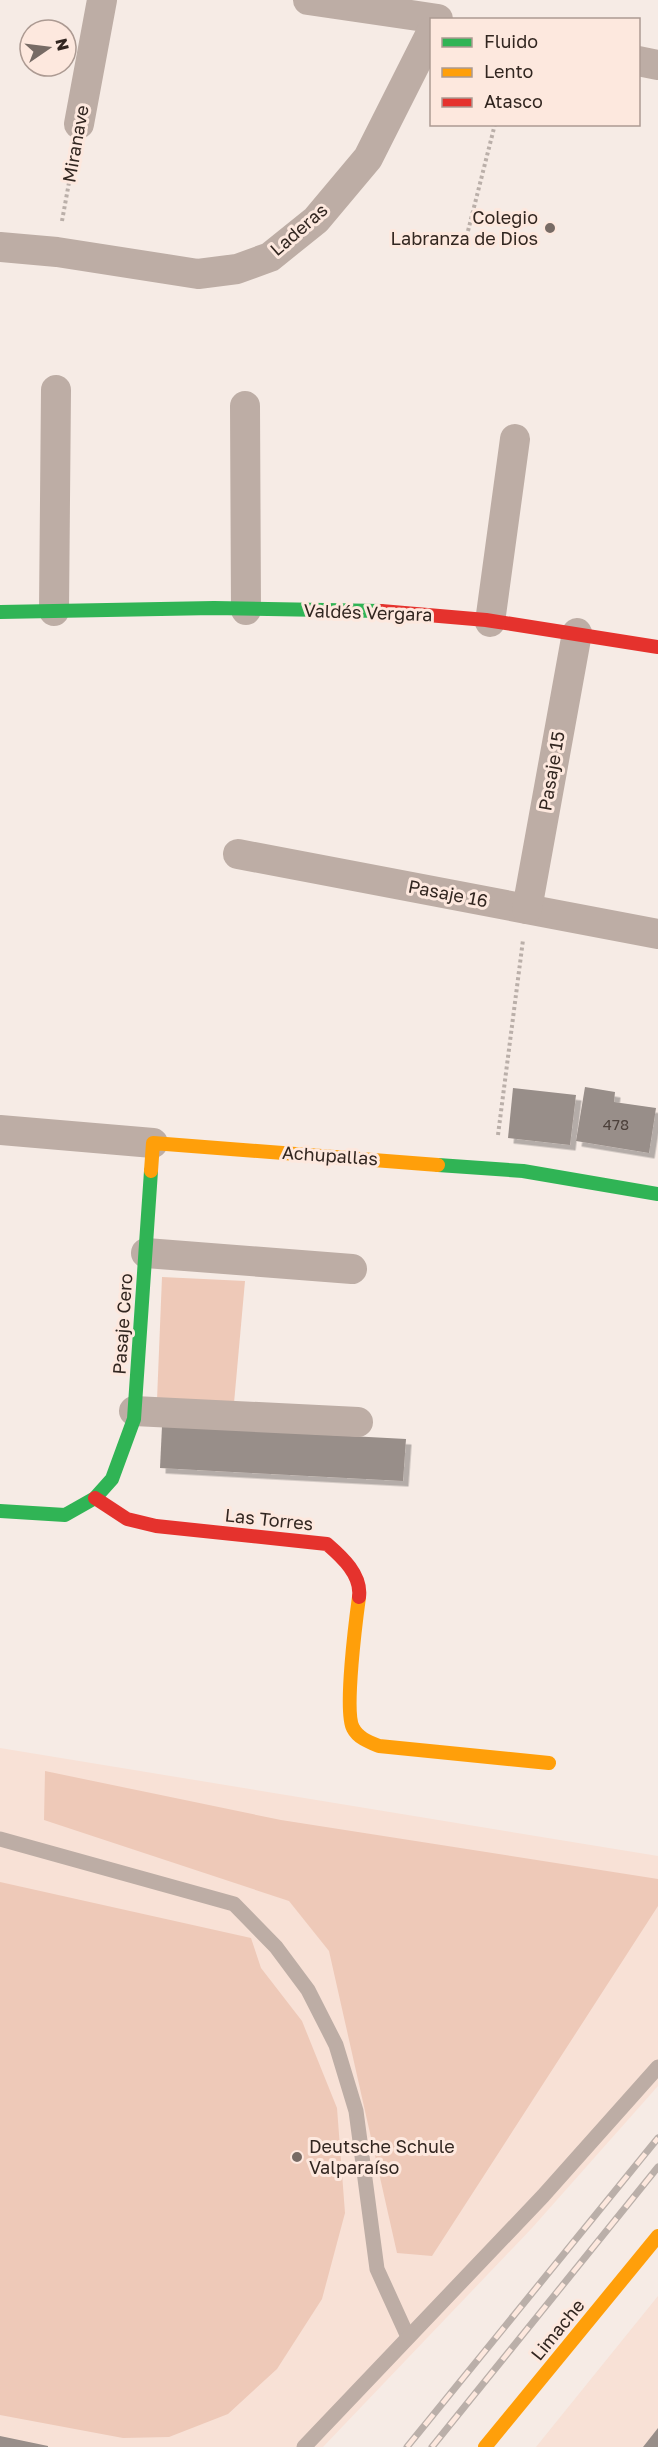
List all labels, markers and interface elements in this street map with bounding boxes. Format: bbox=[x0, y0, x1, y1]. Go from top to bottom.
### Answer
north arrow bbox=[18, 18, 78, 78]
legend bbox=[430, 18, 640, 126]
text: Fluido bbox=[484, 30, 538, 52]
text: N bbox=[51, 36, 74, 53]
text: Lento bbox=[484, 60, 533, 82]
text: Atasco bbox=[484, 90, 543, 112]
street label: Miranave bbox=[57, 103, 93, 184]
street label: Laderas bbox=[265, 198, 331, 260]
place label: Colegio Labranza de Dios bbox=[391, 206, 538, 249]
marker: Colegio Labranza de Dios bbox=[543, 221, 557, 235]
street label: Valdés Vergara bbox=[303, 599, 433, 625]
street label: Pasaje 15 bbox=[533, 729, 569, 812]
street label: Pasaje 16 bbox=[406, 875, 490, 912]
house number: 478 bbox=[603, 1115, 629, 1133]
street label: Achupallas bbox=[281, 1141, 379, 1169]
street label: Pasaje Cero bbox=[107, 1272, 137, 1375]
street label: Las Torres bbox=[224, 1503, 314, 1535]
place label: Deutsche Schule Valparaíso bbox=[309, 2135, 455, 2178]
marker: Deutsche Schule Valparaíso bbox=[290, 2150, 304, 2164]
street label: Limache bbox=[526, 2294, 589, 2364]

